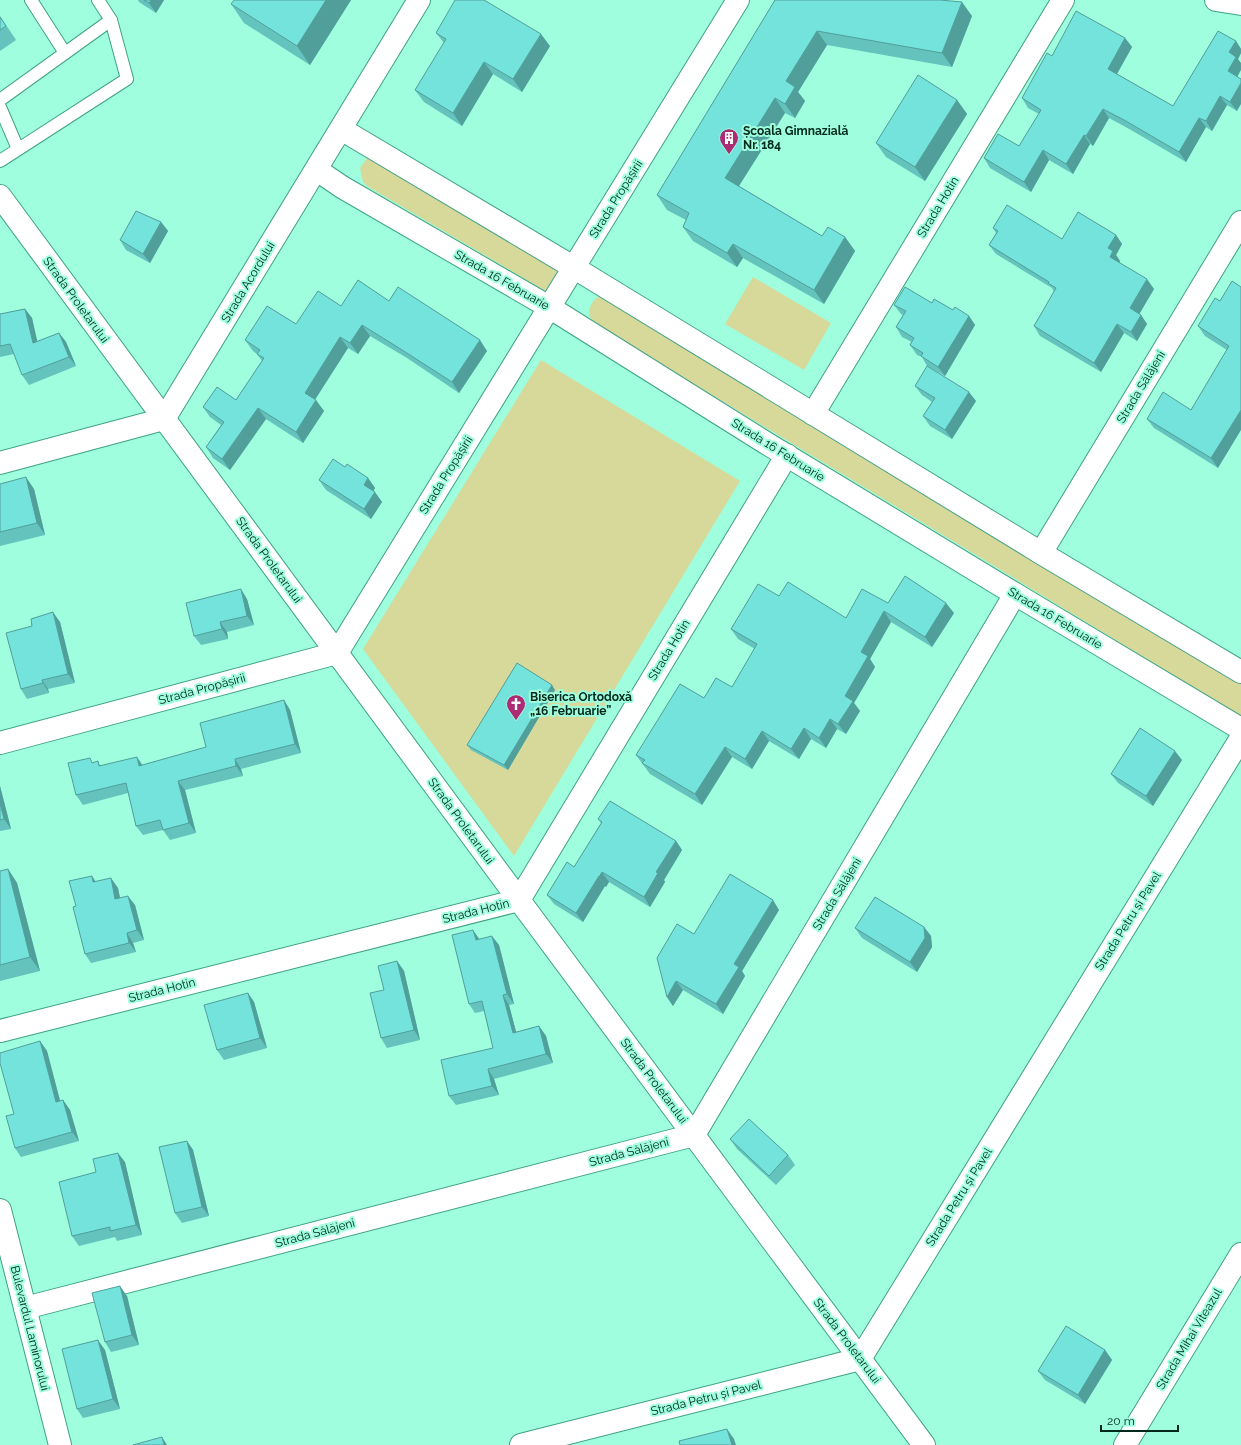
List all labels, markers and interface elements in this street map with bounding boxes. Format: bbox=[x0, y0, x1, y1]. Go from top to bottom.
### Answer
place label: Școala Gimnazială Nr. 184 bbox=[743, 124, 849, 152]
building icon: Școala Gimnazială Nr. 184 bbox=[718, 127, 740, 155]
street label: Strada Propășirii bbox=[586, 157, 646, 241]
street label: Strada Hotin bbox=[914, 174, 962, 240]
street label: Strada Acordului bbox=[218, 239, 278, 325]
street label: Strada 16 Februarie bbox=[452, 247, 552, 313]
street label: Strada Proletarului bbox=[40, 254, 112, 346]
street label: Strada Sălăjeni bbox=[1114, 348, 1168, 426]
street label: Strada 16 Februarie bbox=[729, 416, 827, 484]
street label: Strada Propășirii bbox=[416, 433, 476, 517]
street label: Strada Proletarului bbox=[233, 514, 305, 606]
street label: Strada 16 Februarie bbox=[1005, 584, 1105, 652]
street label: Strada Hotin bbox=[645, 617, 693, 683]
street label: Strada Propășirii bbox=[157, 671, 247, 707]
place label: Biserica Ortodoxă „16 Februarie” bbox=[530, 690, 632, 718]
church icon: Biserica Ortodoxă „16 Februarie” bbox=[505, 693, 527, 721]
street label: Strada Proletarului bbox=[425, 775, 497, 867]
street label: Strada Sălăjeni bbox=[810, 855, 864, 933]
street label: Strada Petru și Pavel bbox=[1092, 869, 1164, 973]
street label: Strada Hotin bbox=[441, 896, 511, 926]
street label: Strada Hotin bbox=[127, 975, 197, 1005]
street label: Strada Proletarului bbox=[617, 1036, 691, 1126]
street label: Strada Sălăjeni bbox=[588, 1135, 670, 1169]
street label: Strada Petru și Pavel bbox=[923, 1145, 995, 1249]
street label: Strada Sălăjeni bbox=[274, 1216, 356, 1250]
street label: Bulevardul Laminorului bbox=[8, 1264, 52, 1392]
street label: Strada Mihai Viteazul bbox=[1153, 1285, 1225, 1392]
street label: Strada Proletarului bbox=[810, 1296, 884, 1386]
street label: Strada Petru și Pavel bbox=[649, 1377, 763, 1419]
scale bar bbox=[1101, 1407, 1178, 1433]
text: 20 m bbox=[1107, 1414, 1135, 1428]

